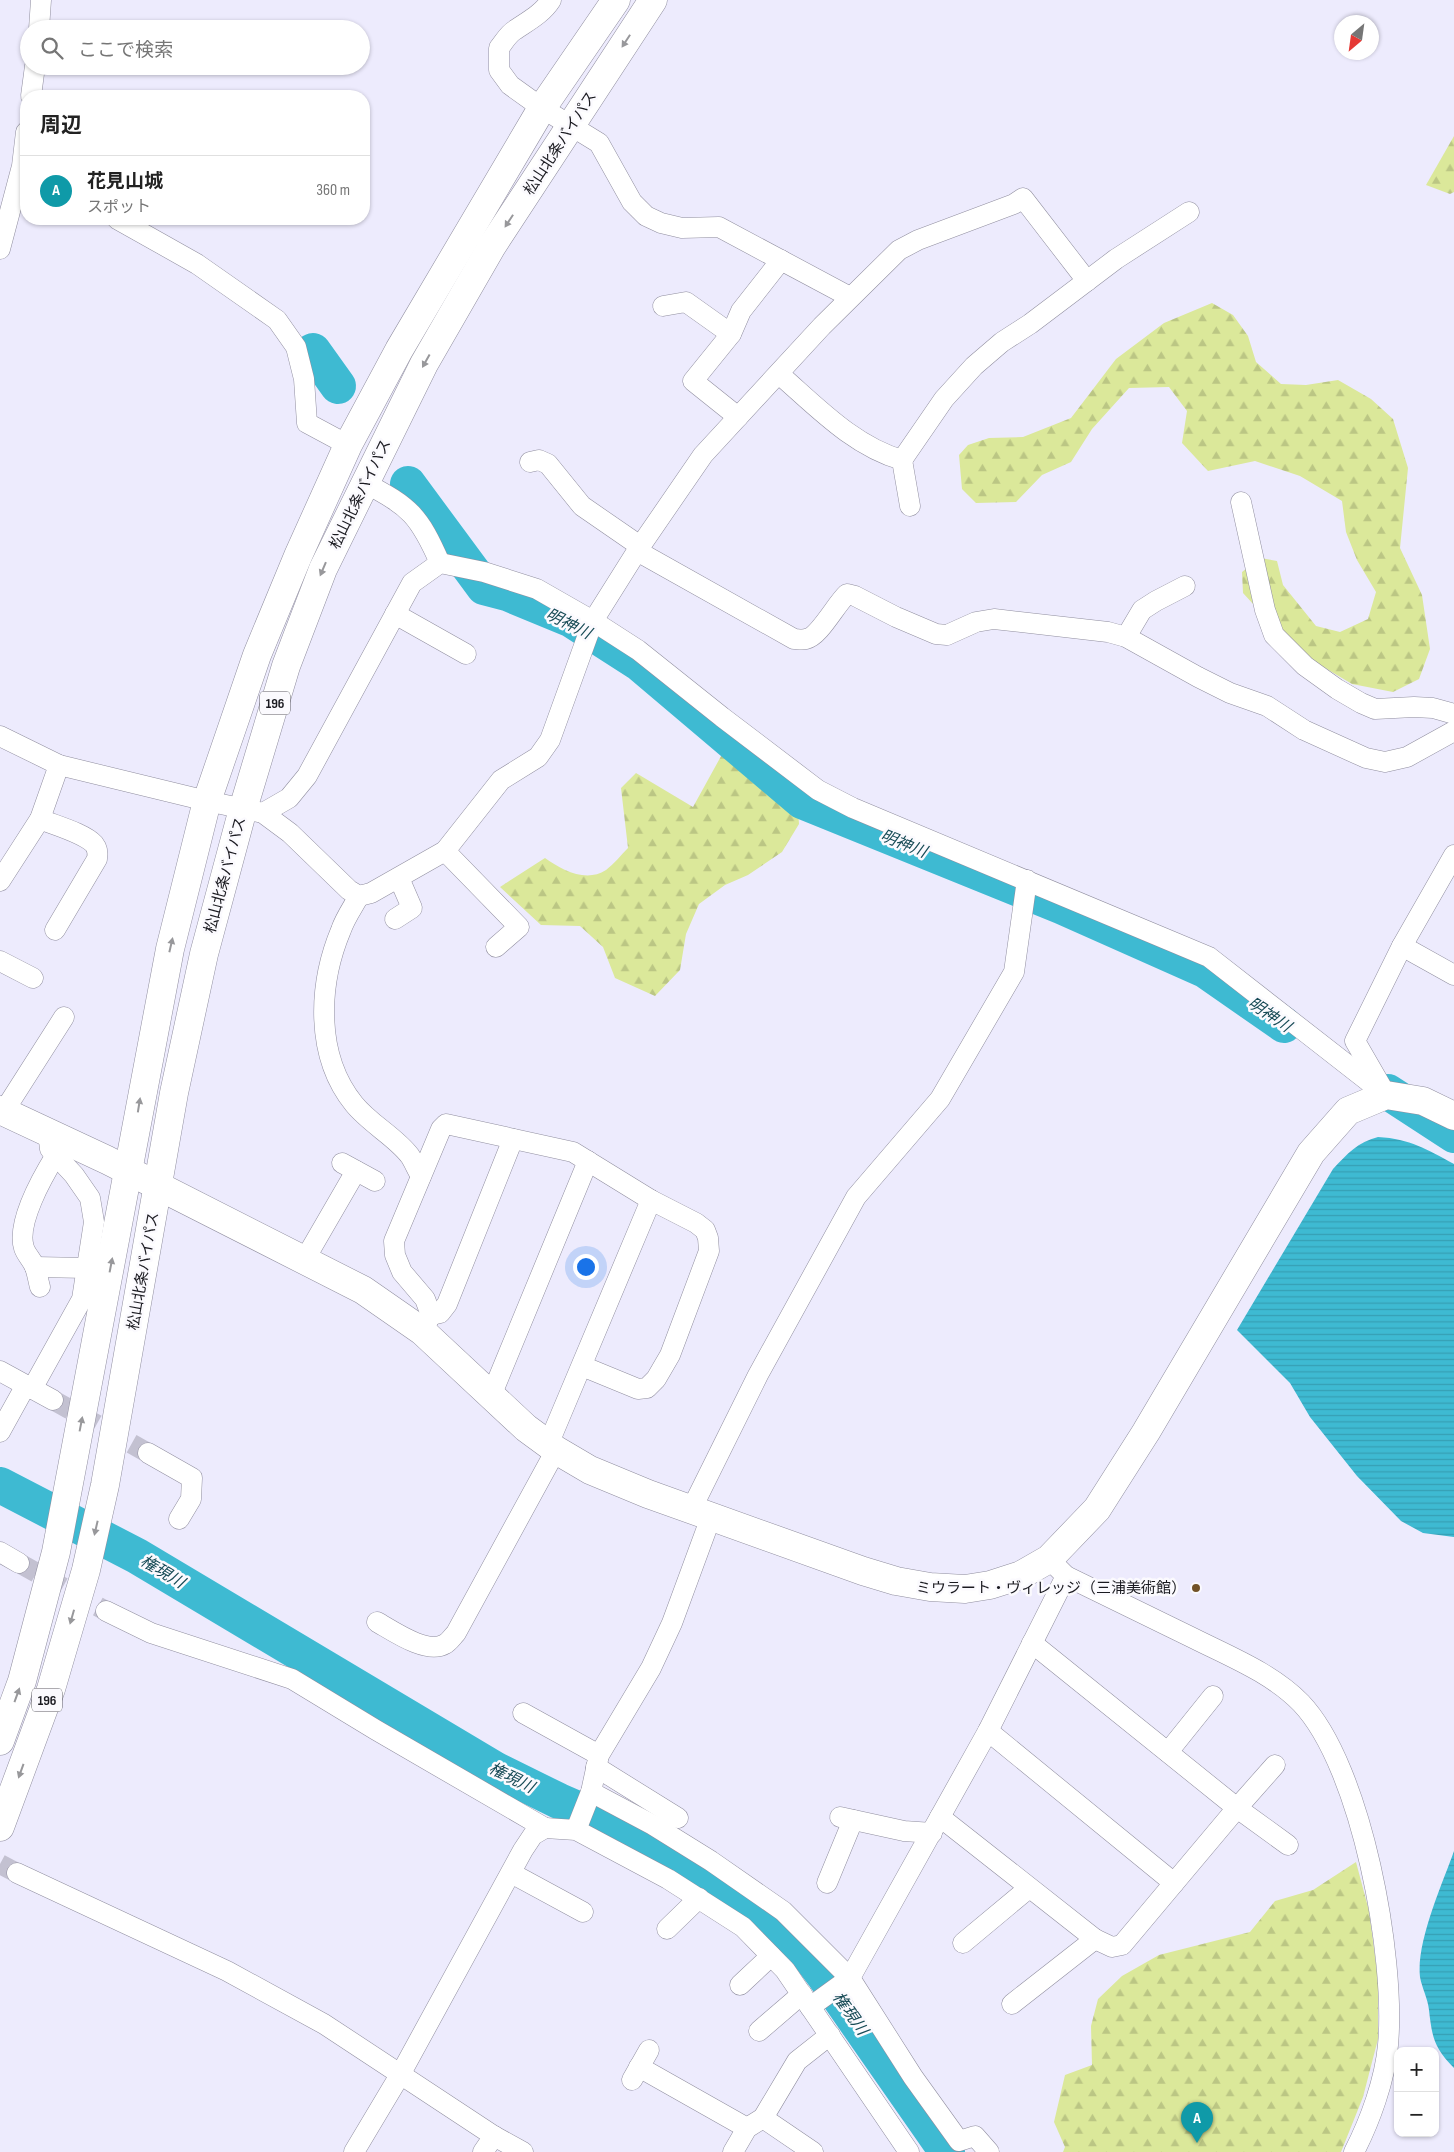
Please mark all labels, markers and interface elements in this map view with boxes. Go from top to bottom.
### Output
north arrow [1334,15,1379,60]
search box [20,20,370,75]
icon: search [38,34,66,62]
one-way arrow [622,34,631,48]
text: ここで検索 [78,39,173,62]
street label: 松山北条バイパス [520,88,601,199]
text: 周辺 [40,113,82,138]
text: 花見山城 [87,170,163,193]
text: A [52,181,60,200]
text: 360 m [316,181,350,200]
text: スポット [87,198,151,217]
one-way arrow [504,214,513,227]
one-way arrow [422,353,430,368]
street label: 松山北条バイパス [326,436,395,552]
one-way arrow [319,562,327,576]
water label: 明神川 [543,605,596,644]
road number: 196 [260,691,290,714]
street label: 松山北条バイパス [201,815,250,935]
water label: 明神川 [878,827,931,863]
one-way arrow [167,938,175,953]
water label: 明神川 [1244,994,1296,1038]
one-way arrow [136,1096,144,1112]
street label: 松山北条バイパス [124,1210,163,1332]
your location [573,1254,599,1280]
one-way arrow [107,1257,115,1272]
one-way arrow [77,1416,85,1432]
one-way arrow [92,1520,100,1535]
water label: 権現川 [137,1552,189,1594]
place label: ミウラート・ヴィレッジ（三浦美術館） [916,1579,1186,1598]
marker: ミウラート・ヴィレッジ（三浦美術館） [1190,1582,1202,1594]
one-way arrow [68,1609,76,1624]
one-way arrow [13,1687,21,1702]
road number: 196 [32,1688,62,1712]
water label: 権現川 [486,1759,539,1798]
one-way arrow [17,1764,25,1779]
water label: 権現川 [828,1989,872,2041]
map controls [1394,2047,1439,2137]
button: + [1394,2047,1439,2092]
button: − [1394,2092,1439,2137]
pin: A [1181,2102,1213,2143]

